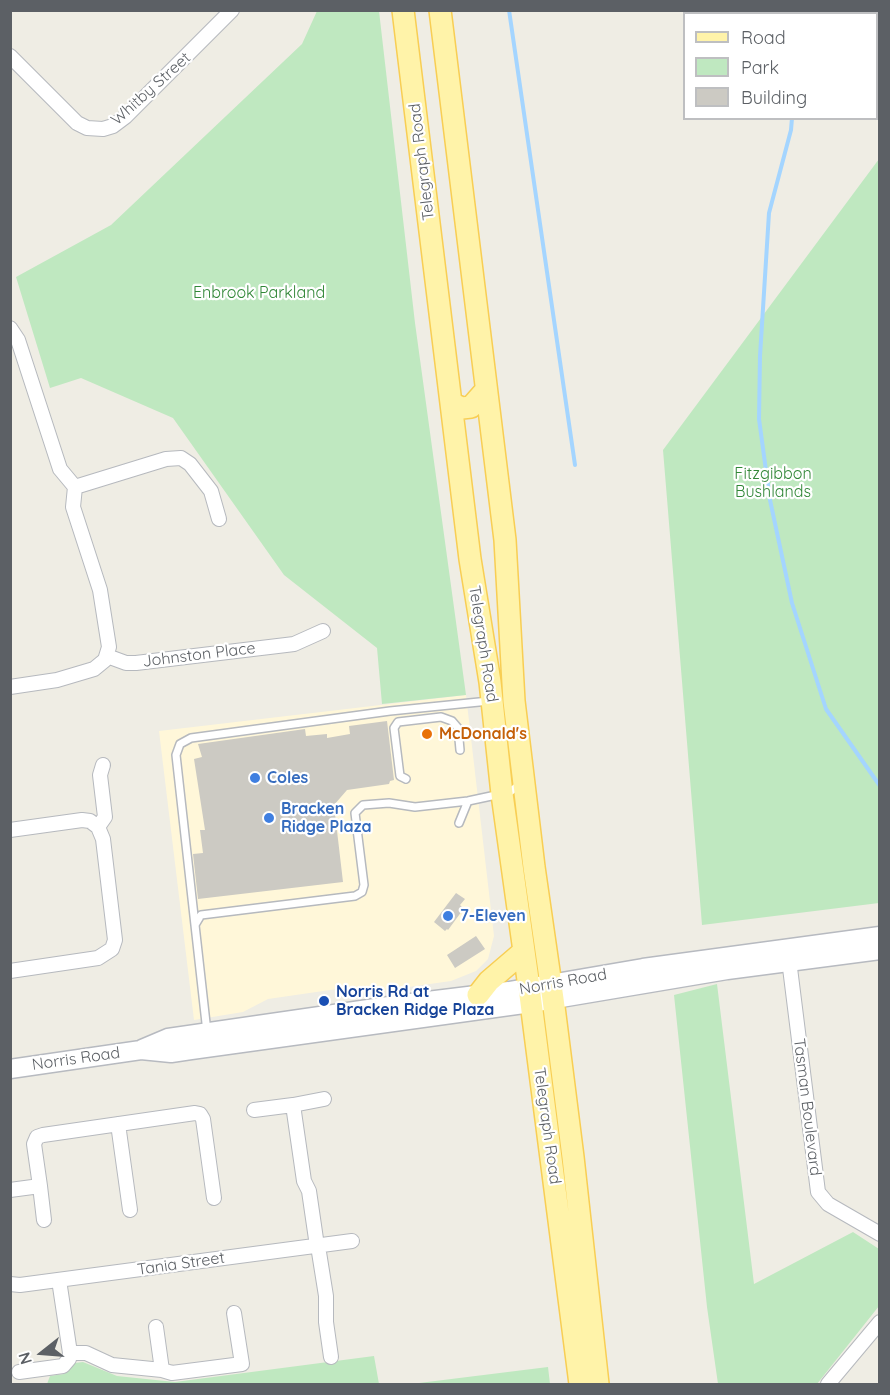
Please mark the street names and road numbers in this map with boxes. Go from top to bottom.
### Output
street label: Whitby Street [107,48,195,130]
street label: Telegraph Road [405,102,439,222]
street label: Telegraph Road [464,584,502,704]
street label: Johnston Place [141,639,257,671]
street label: Norris Road [518,965,608,999]
street label: Tasman Boulevard [789,1037,825,1177]
street label: Norris Road [31,1043,121,1075]
street label: Telegraph Road [529,1066,565,1186]
street label: Tania Street [136,1248,226,1280]

